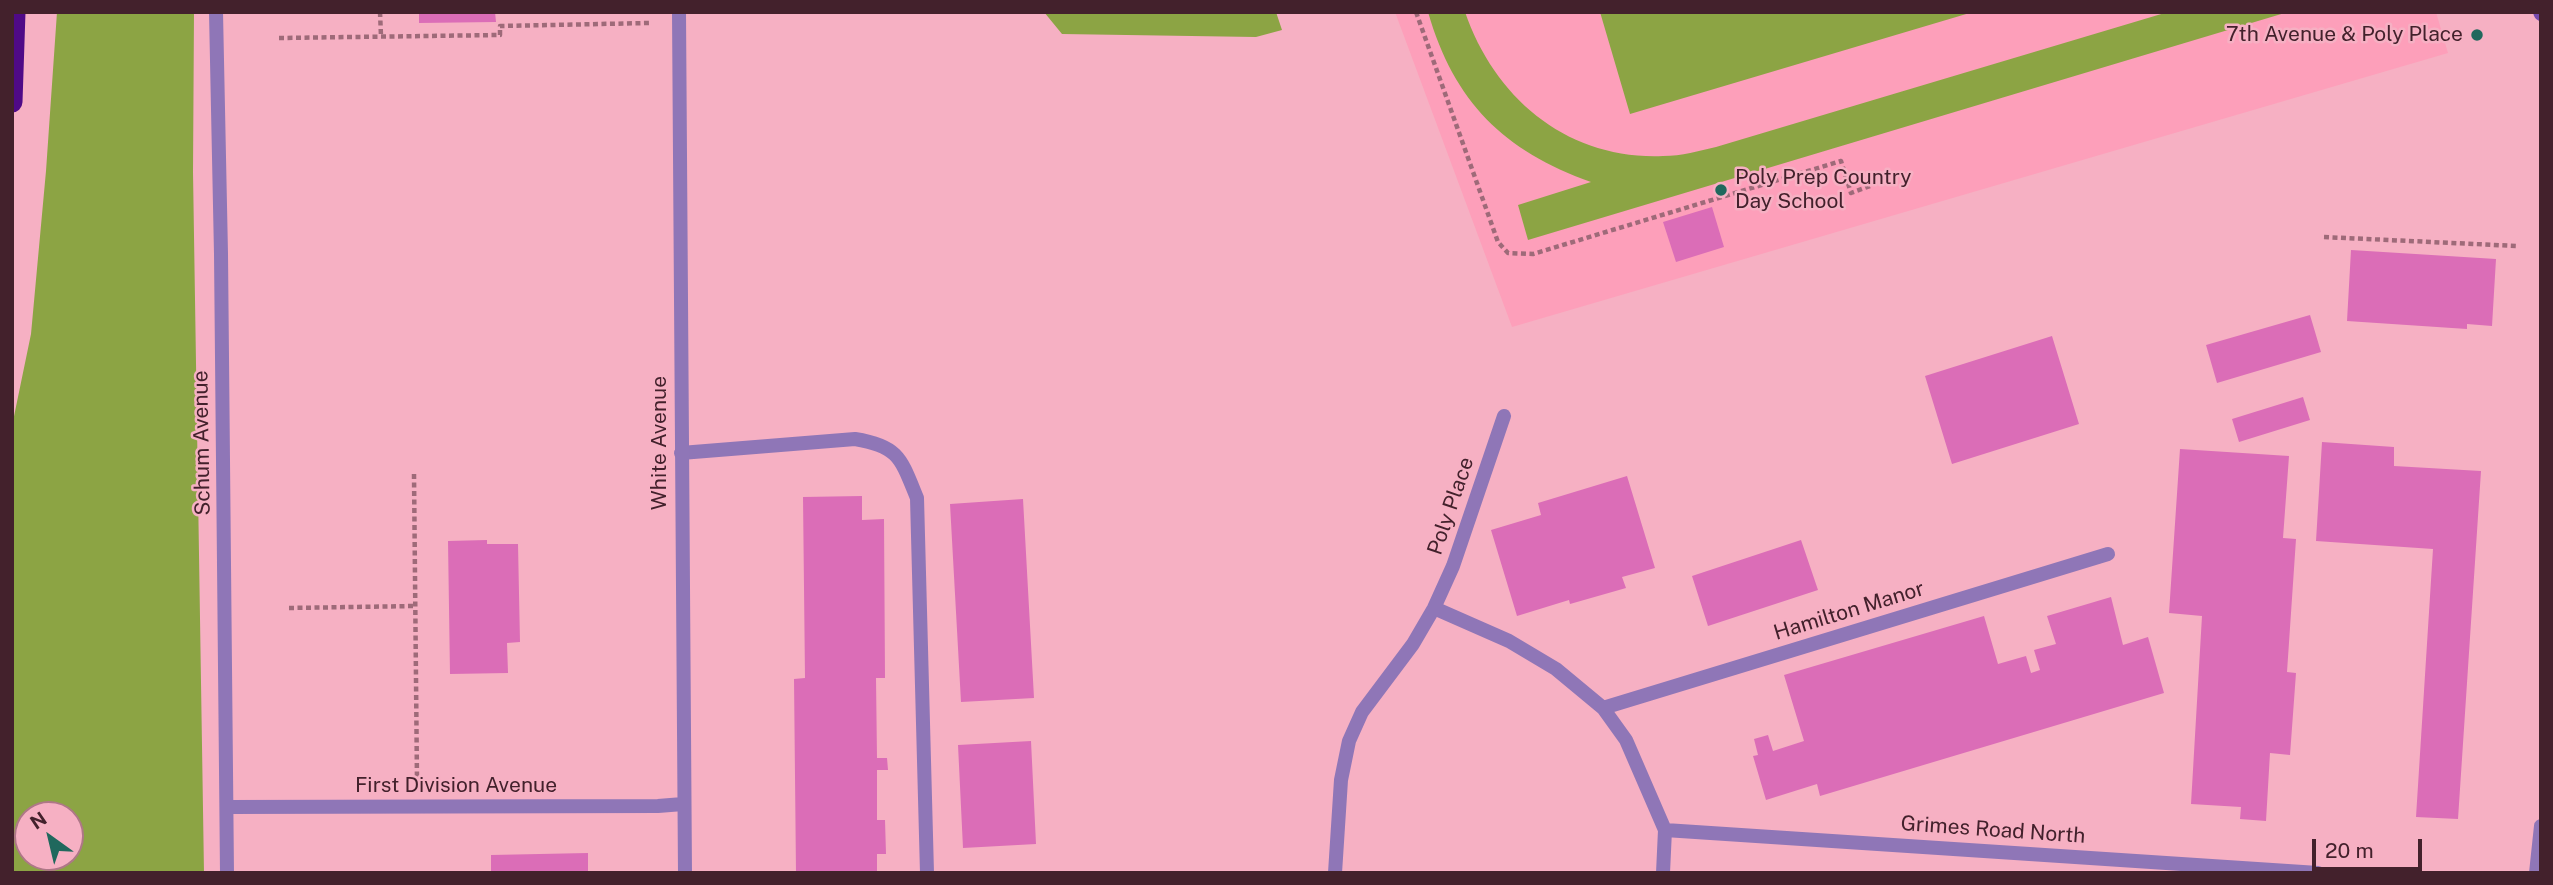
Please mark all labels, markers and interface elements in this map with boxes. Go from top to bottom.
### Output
place label: 7th Avenue & Poly Place [2226,22,2463,48]
marker: 7th Avenue & Poly Place [2469,27,2485,43]
place label: Poly Prep Country Day School [1735,165,1911,215]
marker: Poly Prep Country Day School [1713,182,1729,198]
street label: Schum Avenue [188,370,216,516]
street label: White Avenue [647,376,673,510]
street label: Poly Place [1423,454,1479,558]
street label: Hamilton Manor [1771,576,1927,646]
street label: First Division Avenue [355,773,557,799]
north arrow [14,801,84,871]
text: N [26,807,51,834]
street label: Grimes Road North [1900,811,2086,849]
scale bar [2315,826,2425,870]
text: 20 m [2325,838,2374,863]

